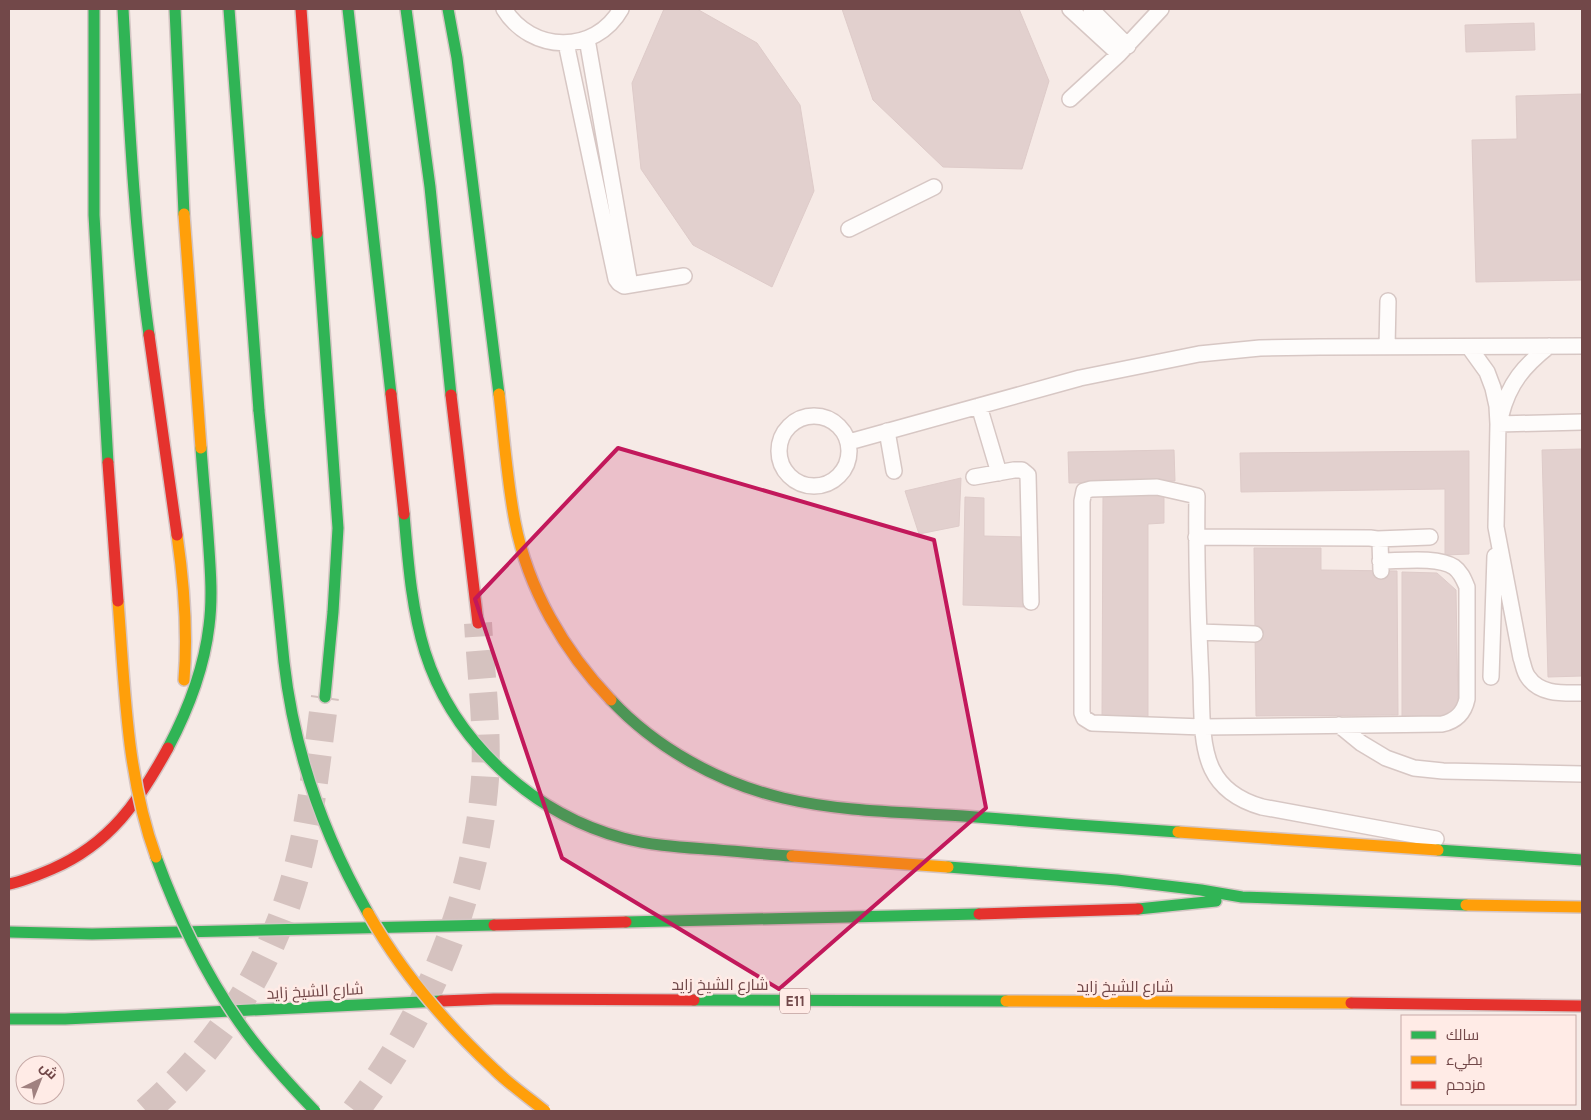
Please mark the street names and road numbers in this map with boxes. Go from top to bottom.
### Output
street label: شارع الشيخ زايد [671,975,769,996]
street label: شارع الشيخ زايد [1076,977,1174,998]
street label: شارع الشيخ زايد [266,979,364,1005]
road number: E11 [780,988,810,1014]

